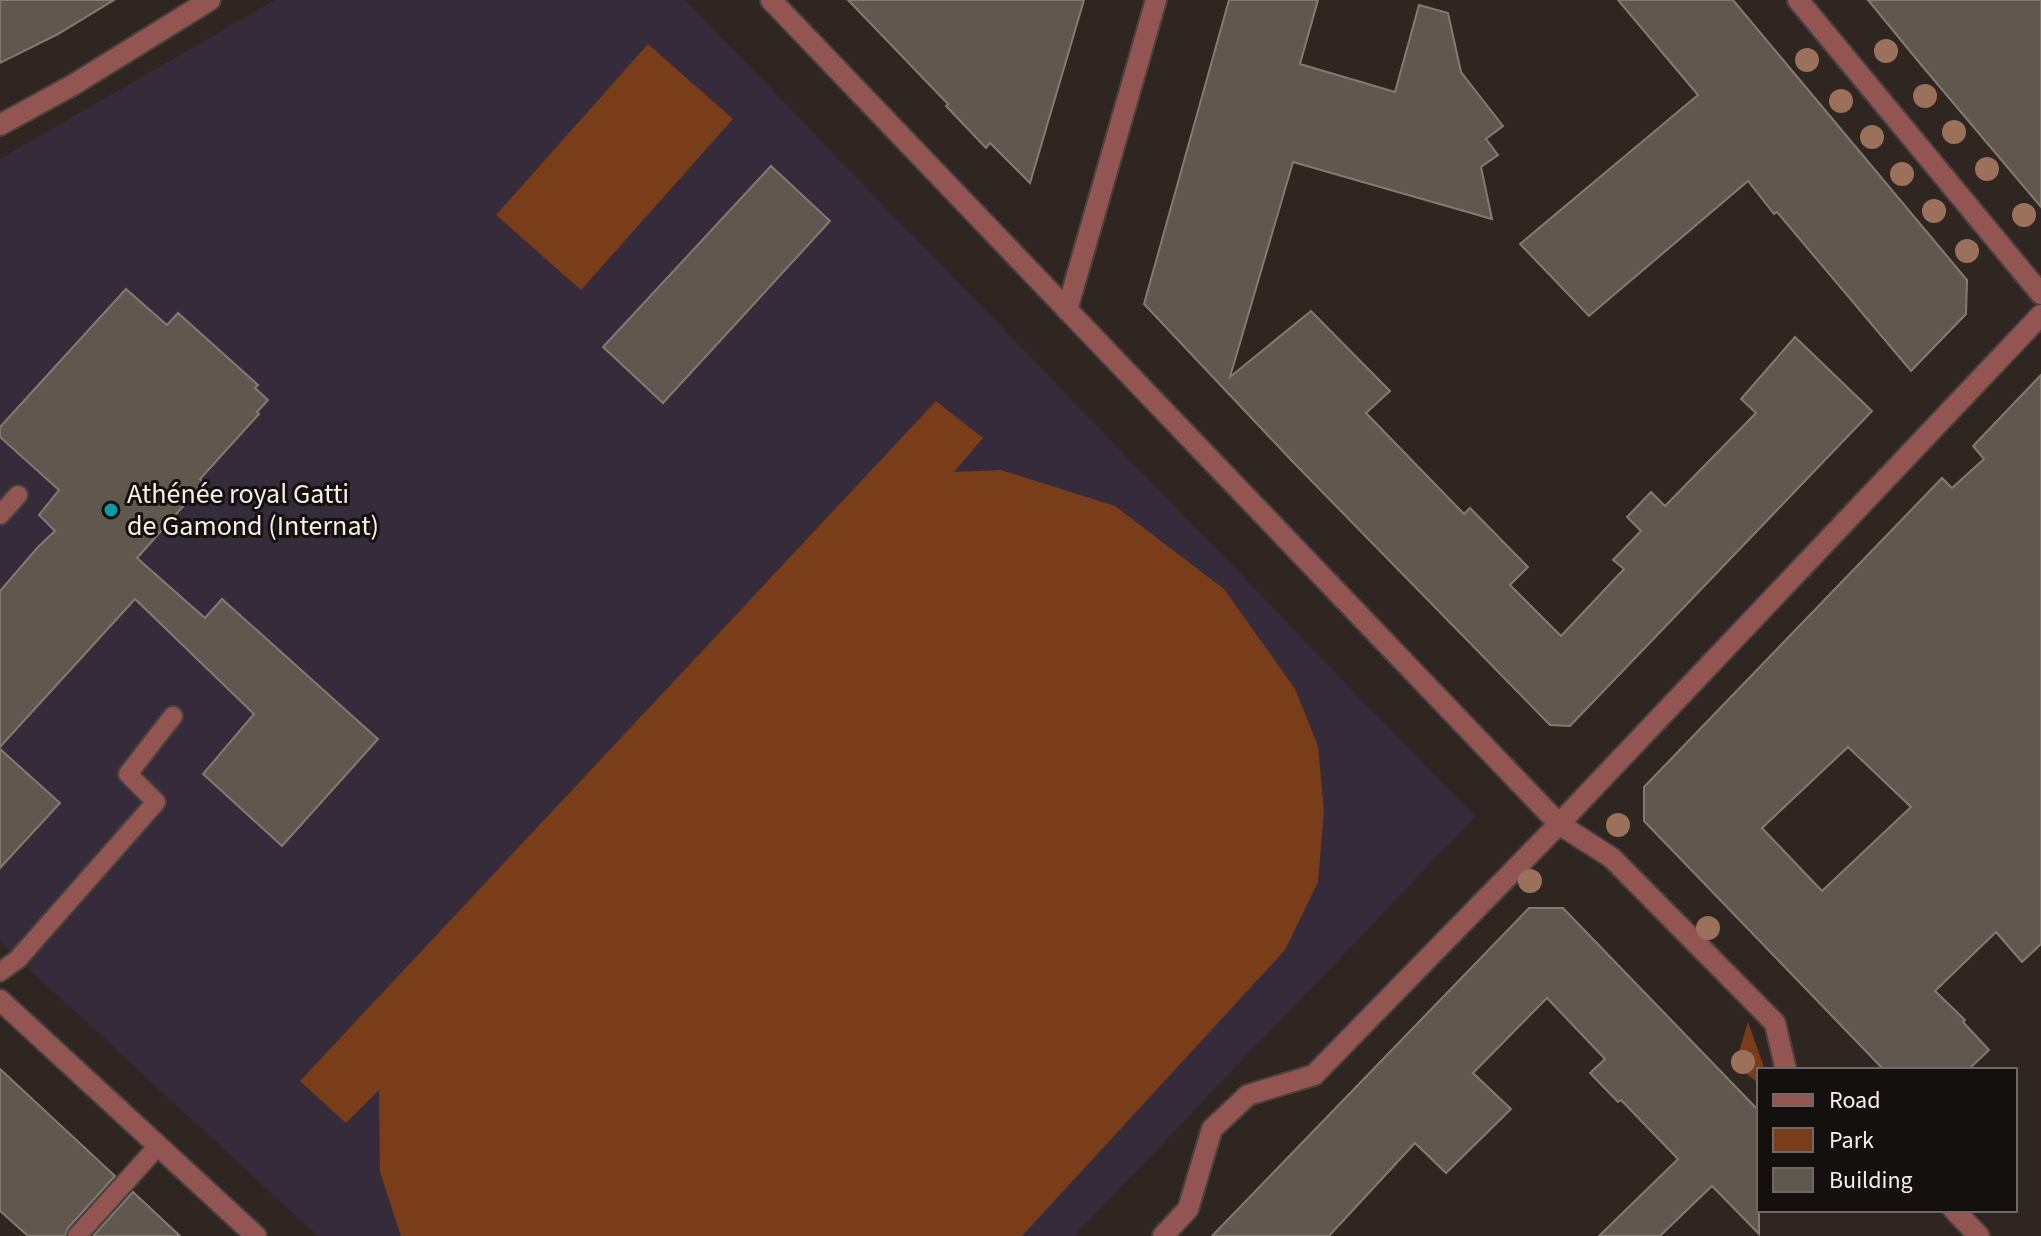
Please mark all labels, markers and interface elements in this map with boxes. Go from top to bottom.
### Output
place label: Athénée royal Gatti de Gamond (Internat) [127,474,379,546]
marker: Athénée royal Gatti de Gamond (Internat) [102,501,120,519]
legend [1757,1068,2017,1212]
text: Road [1829,1083,1881,1118]
text: Park [1829,1123,1874,1158]
text: Building [1829,1163,1913,1198]

